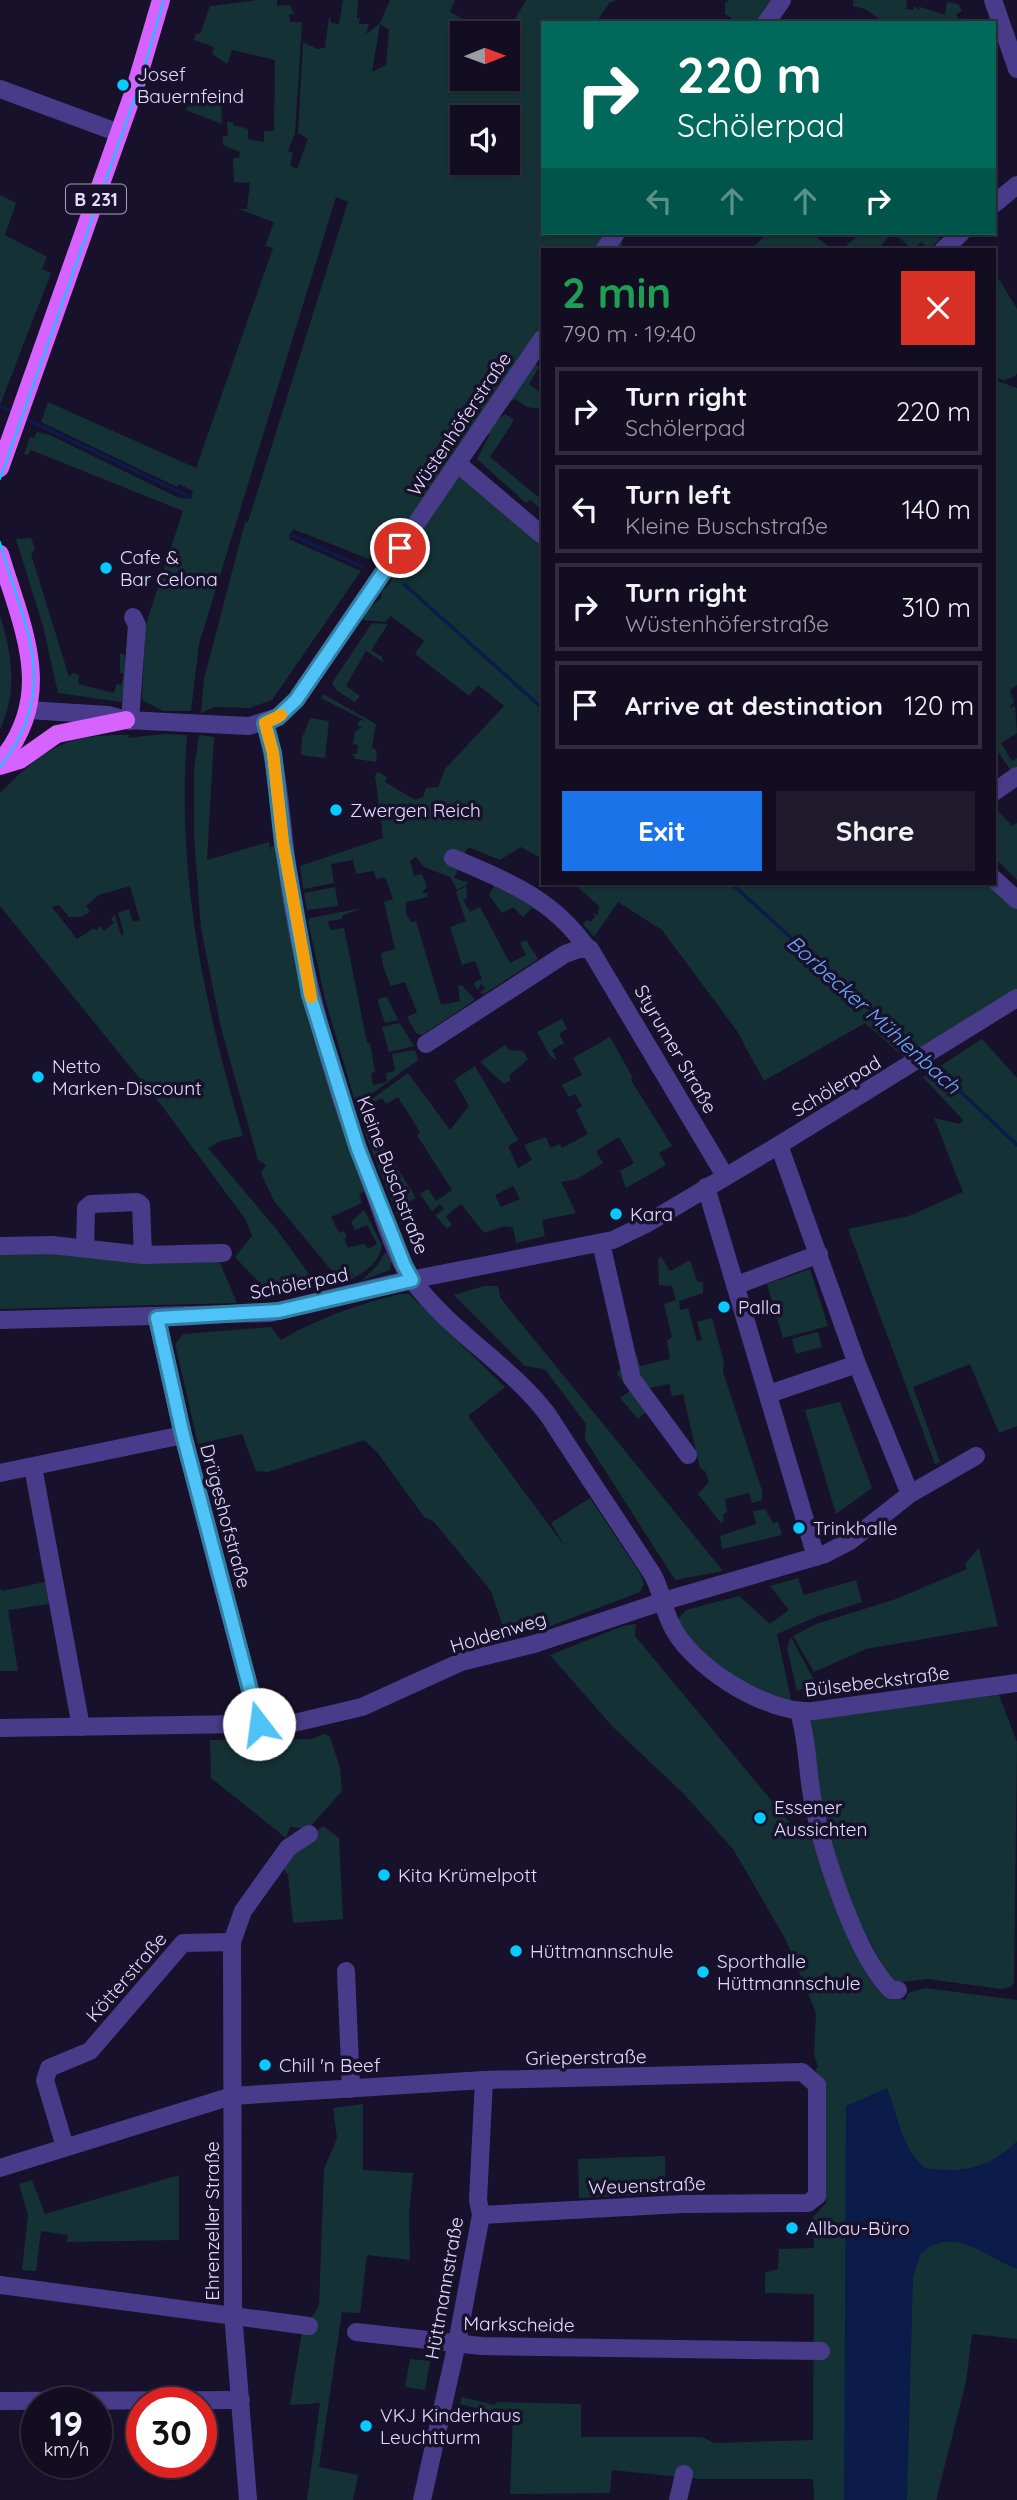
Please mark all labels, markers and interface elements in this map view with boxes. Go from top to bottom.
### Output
north arrow [450,21,520,91]
map controls [450,21,520,175]
text: 220 m [677,44,822,105]
icon: right [562,49,653,140]
place label: Josef Bauernfeind [137,62,244,108]
marker: Josef Bauernfeind [115,77,131,93]
button: sound [450,105,520,175]
text: Schölerpad [677,105,845,145]
icon: left [640,182,678,220]
icon: ahead [713,182,751,220]
icon: ahead [786,182,824,220]
icon: right [859,182,897,220]
road number: B 231 [66,184,126,214]
text: 2 min [562,266,671,319]
button: close [901,271,975,345]
text: 790 m · 19:40 [562,319,696,348]
street label: Wüstenhöferstraße [402,347,516,501]
text: Turn right [625,380,747,413]
icon: right [566,392,604,430]
text: 220 m [896,395,971,428]
text: Schölerpad [625,413,746,442]
text: Turn left [625,478,732,511]
icon: left [566,490,604,528]
text: 140 m [902,493,971,526]
text: Kleine Buschstraße [625,511,828,540]
pin [370,518,430,578]
icon: arrive [381,529,419,567]
place label: Cafe & Bar Celona [120,545,218,591]
marker: Cafe & Bar Celona [98,560,114,576]
text: Turn right [625,576,747,609]
icon: right [566,588,604,626]
text: 310 m [901,591,971,624]
text: Wüstenhöferstraße [625,609,829,638]
icon: arrive [566,686,604,724]
text: Arrive at destination [625,689,883,722]
text: 120 m [904,689,974,722]
button: Exit [562,791,762,871]
button: Share [776,791,975,871]
place label: Zwergen Reich [350,798,481,822]
marker: Zwergen Reich [328,802,344,818]
water label: Borbecker Mühlenbach [782,929,967,1099]
street label: Styrumer Straße [629,980,723,1118]
street label: Schölerpad [787,1050,885,1122]
place label: Netto Marken-Discount [52,1054,202,1100]
marker: Netto Marken-Discount [30,1069,46,1085]
street label: Kleine Buschstraße [352,1092,434,1258]
place label: Kara [630,1202,673,1226]
marker: Kara [608,1206,624,1222]
street label: Schölerpad [248,1262,350,1304]
place label: Palla [738,1295,781,1319]
marker: Palla [716,1299,732,1315]
street label: Drügeshofstraße [195,1441,257,1591]
place label: Trinkhalle [813,1516,897,1540]
marker: Trinkhalle [791,1520,807,1536]
street label: Holdenweg [447,1606,549,1658]
street label: Bülsebeckstraße [803,1660,951,1702]
position arrow [222,1687,296,1761]
place label: Essener Aussichten [774,1795,868,1841]
marker: Essener Aussichten [752,1810,768,1826]
place label: Kita Krümelpott [398,1863,537,1887]
marker: Kita Krümelpott [376,1867,392,1883]
street label: Kötterstraße [80,1927,172,2027]
place label: Hüttmannschule [530,1939,673,1963]
marker: Hüttmannschule [508,1943,524,1959]
place label: Sporthalle Hüttmannschule [717,1949,860,1995]
marker: Sporthalle Hüttmannschule [695,1964,711,1980]
street label: Grieperstraße [525,2044,647,2070]
place label: Chill 'n Beef [279,2053,381,2077]
marker: Chill 'n Beef [257,2057,273,2073]
street label: Ehrenzeller Straße [200,2141,224,2301]
street label: Weuenstraße [588,2171,706,2199]
street label: Hüttmannstraße [420,2215,468,2361]
place label: Allbau-Büro [806,2216,910,2240]
marker: Allbau-Büro [784,2220,800,2236]
street label: Markscheide [463,2311,575,2337]
speed limit sign: 30 [126,2387,217,2478]
text: 19 [50,2401,83,2445]
place label: VKJ Kinderhaus Leuchtturm [380,2403,521,2449]
marker: VKJ Kinderhaus Leuchtturm [358,2418,374,2434]
text: km/h [44,2438,89,2461]

